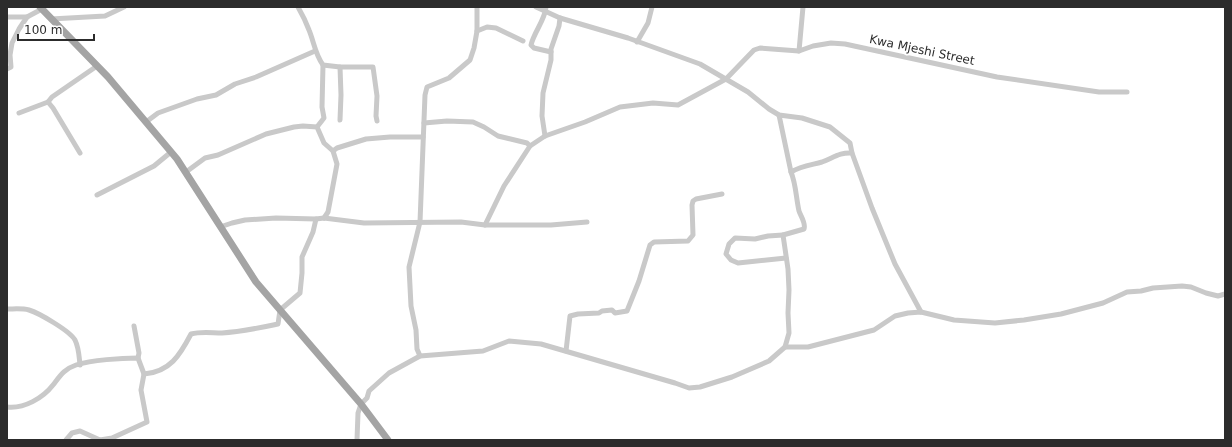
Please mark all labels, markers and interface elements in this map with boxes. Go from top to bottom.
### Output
scale bar [18,16,94,42]
text: 100 m [24,23,62,37]
street label: Kwa Mjeshi Street [868,32,976,68]

